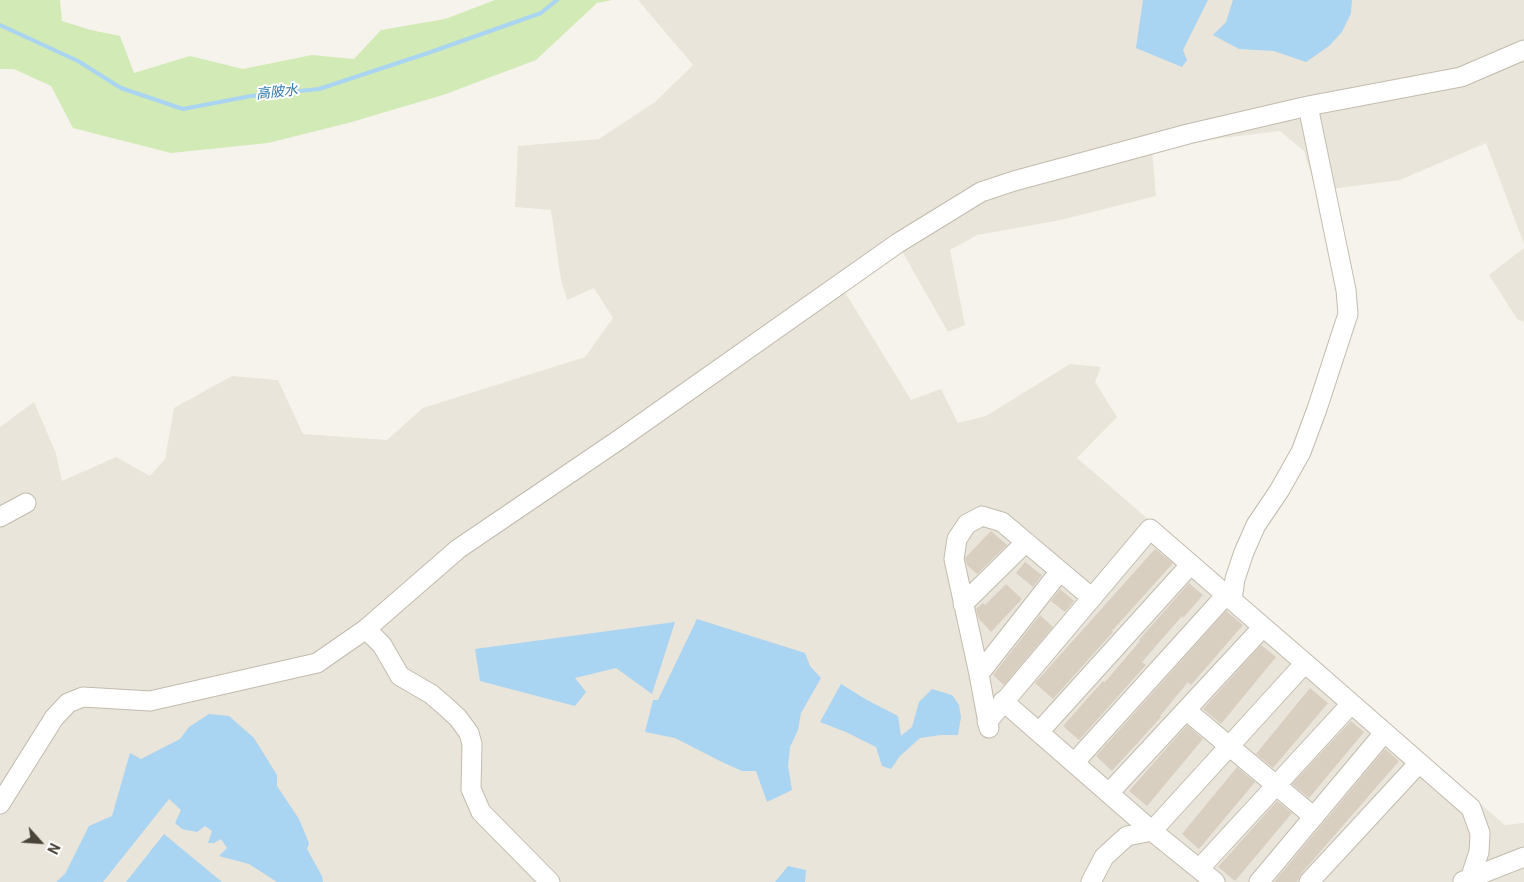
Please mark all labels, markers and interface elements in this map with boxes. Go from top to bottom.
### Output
water label: 高陂水 [255,82,299,104]
north arrow [15,817,65,867]
text: N [44,841,63,857]

